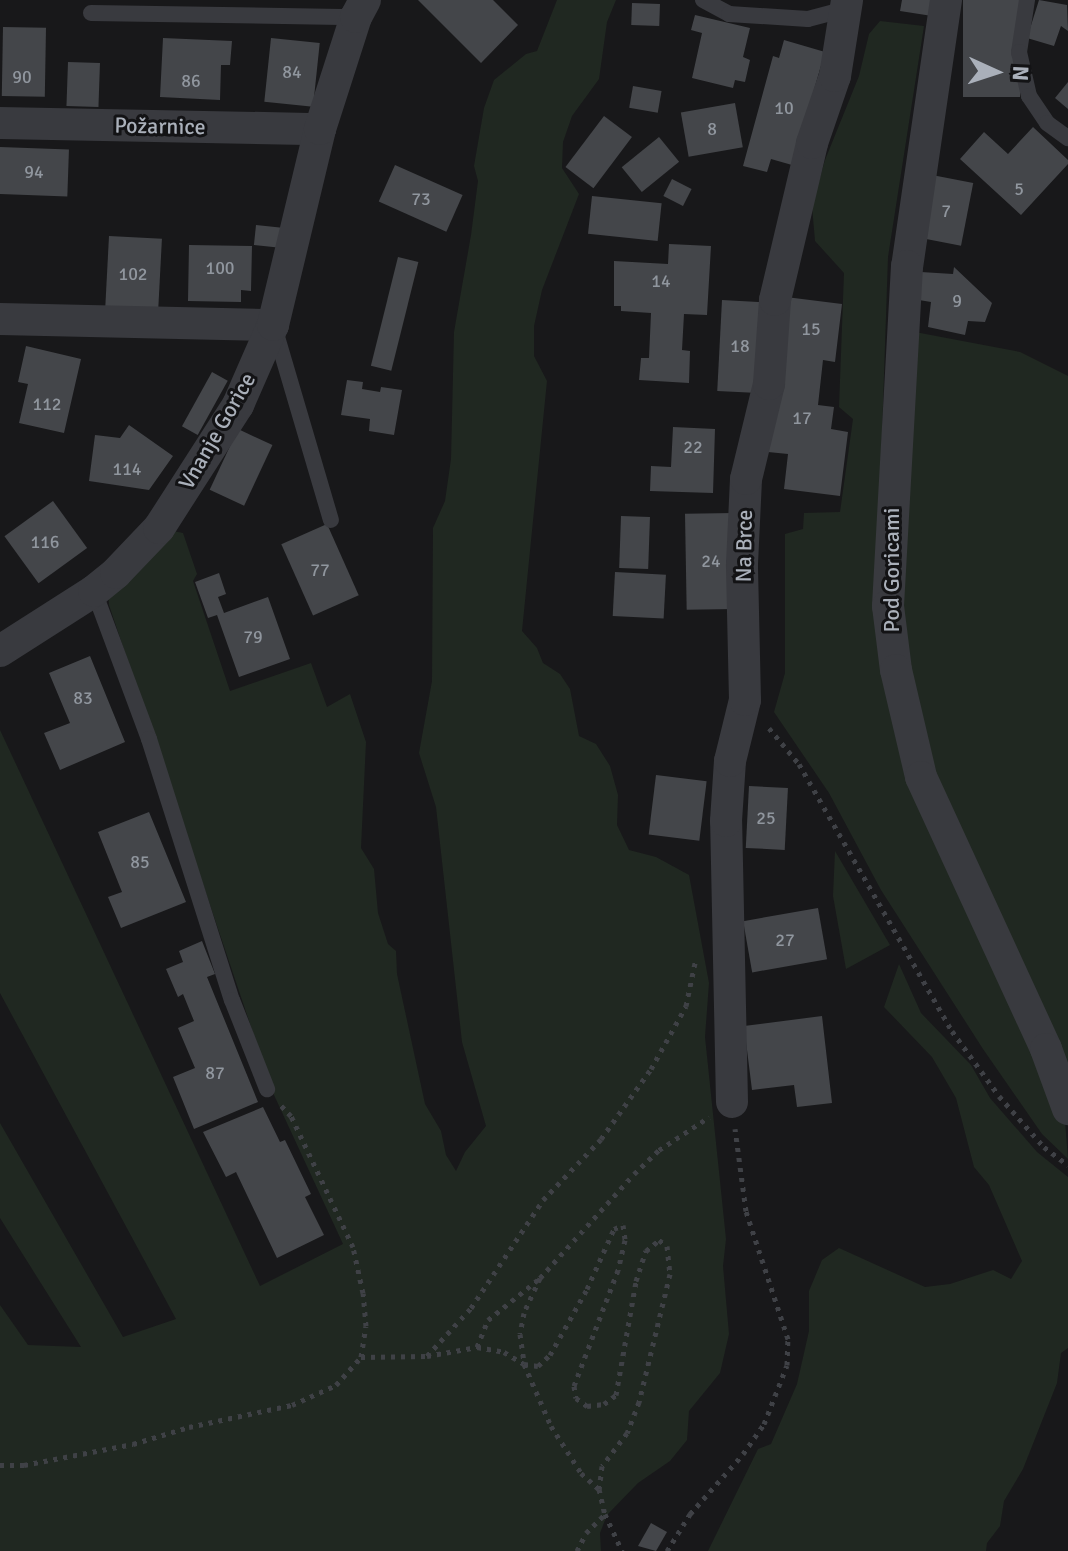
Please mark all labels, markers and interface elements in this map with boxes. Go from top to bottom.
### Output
north arrow [956,32,1036,112]
house number: 84 [282,61,302,83]
text: N [1007,65,1034,82]
house number: 90 [12,66,32,88]
house number: 86 [181,70,201,92]
house number: 10 [774,97,794,119]
street label: Požarnice [114,112,206,140]
house number: 8 [707,118,717,140]
house number: 94 [24,161,44,183]
house number: 5 [1014,178,1024,200]
house number: 73 [411,188,431,210]
house number: 7 [941,200,951,222]
house number: 100 [205,257,235,279]
house number: 102 [118,263,148,285]
house number: 14 [651,270,671,292]
house number: 9 [952,290,962,312]
house number: 15 [801,318,821,340]
house number: 18 [730,335,750,357]
street label: Vnanje Gorice [173,368,261,494]
house number: 112 [32,393,62,415]
house number: 17 [792,407,812,429]
house number: 22 [683,436,703,458]
house number: 114 [112,458,142,480]
street label: Pod Goricami [879,508,905,632]
street label: Na Brce [730,509,758,583]
house number: 116 [30,531,60,553]
house number: 24 [701,550,721,572]
house number: 77 [310,559,330,581]
house number: 79 [243,626,263,648]
house number: 83 [73,687,93,709]
house number: 25 [756,807,776,829]
house number: 85 [130,851,150,873]
house number: 27 [775,929,795,951]
house number: 87 [205,1062,225,1084]

